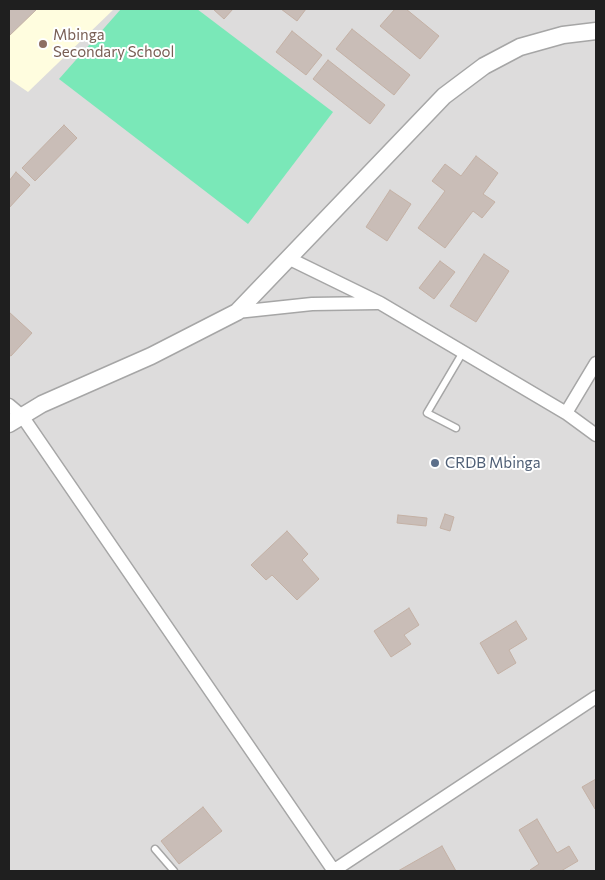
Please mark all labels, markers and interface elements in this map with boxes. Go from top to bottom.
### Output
place label: Mbinga Secondary School [53,26,174,61]
marker: Mbinga Secondary School [37,38,49,50]
place label: CRDB Mbinga [445,454,540,472]
marker: CRDB Mbinga [429,457,441,469]

